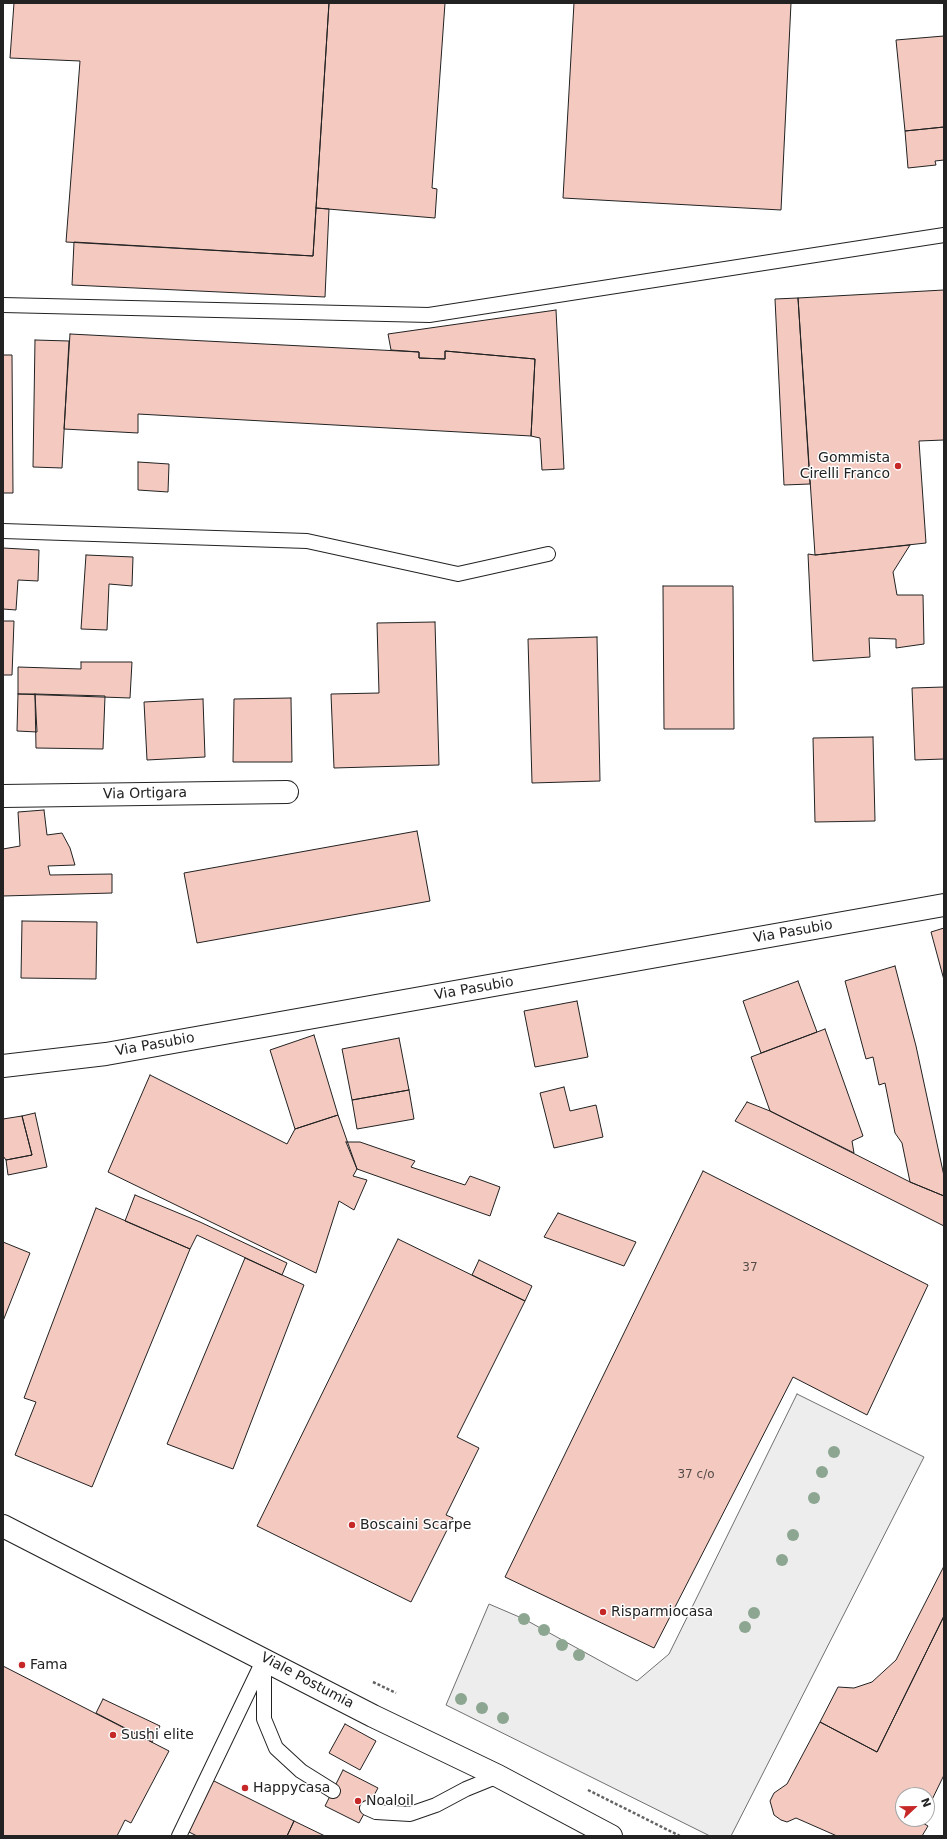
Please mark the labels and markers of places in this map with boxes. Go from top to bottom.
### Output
place label: Gommista Cirelli Franco [800,450,890,482]
marker: Gommista Cirelli Franco [893,461,903,471]
place label: Boscaini Scarpe [360,1517,471,1533]
marker: Boscaini Scarpe [347,1520,357,1530]
place label: Risparmiocasa [611,1604,713,1620]
marker: Risparmiocasa [598,1607,608,1617]
place label: Fama [30,1657,68,1673]
marker: Fama [17,1660,27,1670]
place label: Sushi elite [121,1727,194,1743]
marker: Sushi elite [108,1730,118,1740]
place label: Happycasa [253,1780,330,1796]
marker: Happycasa [240,1783,250,1793]
place label: Noaloil [366,1793,414,1809]
marker: Noaloil [353,1796,363,1806]

